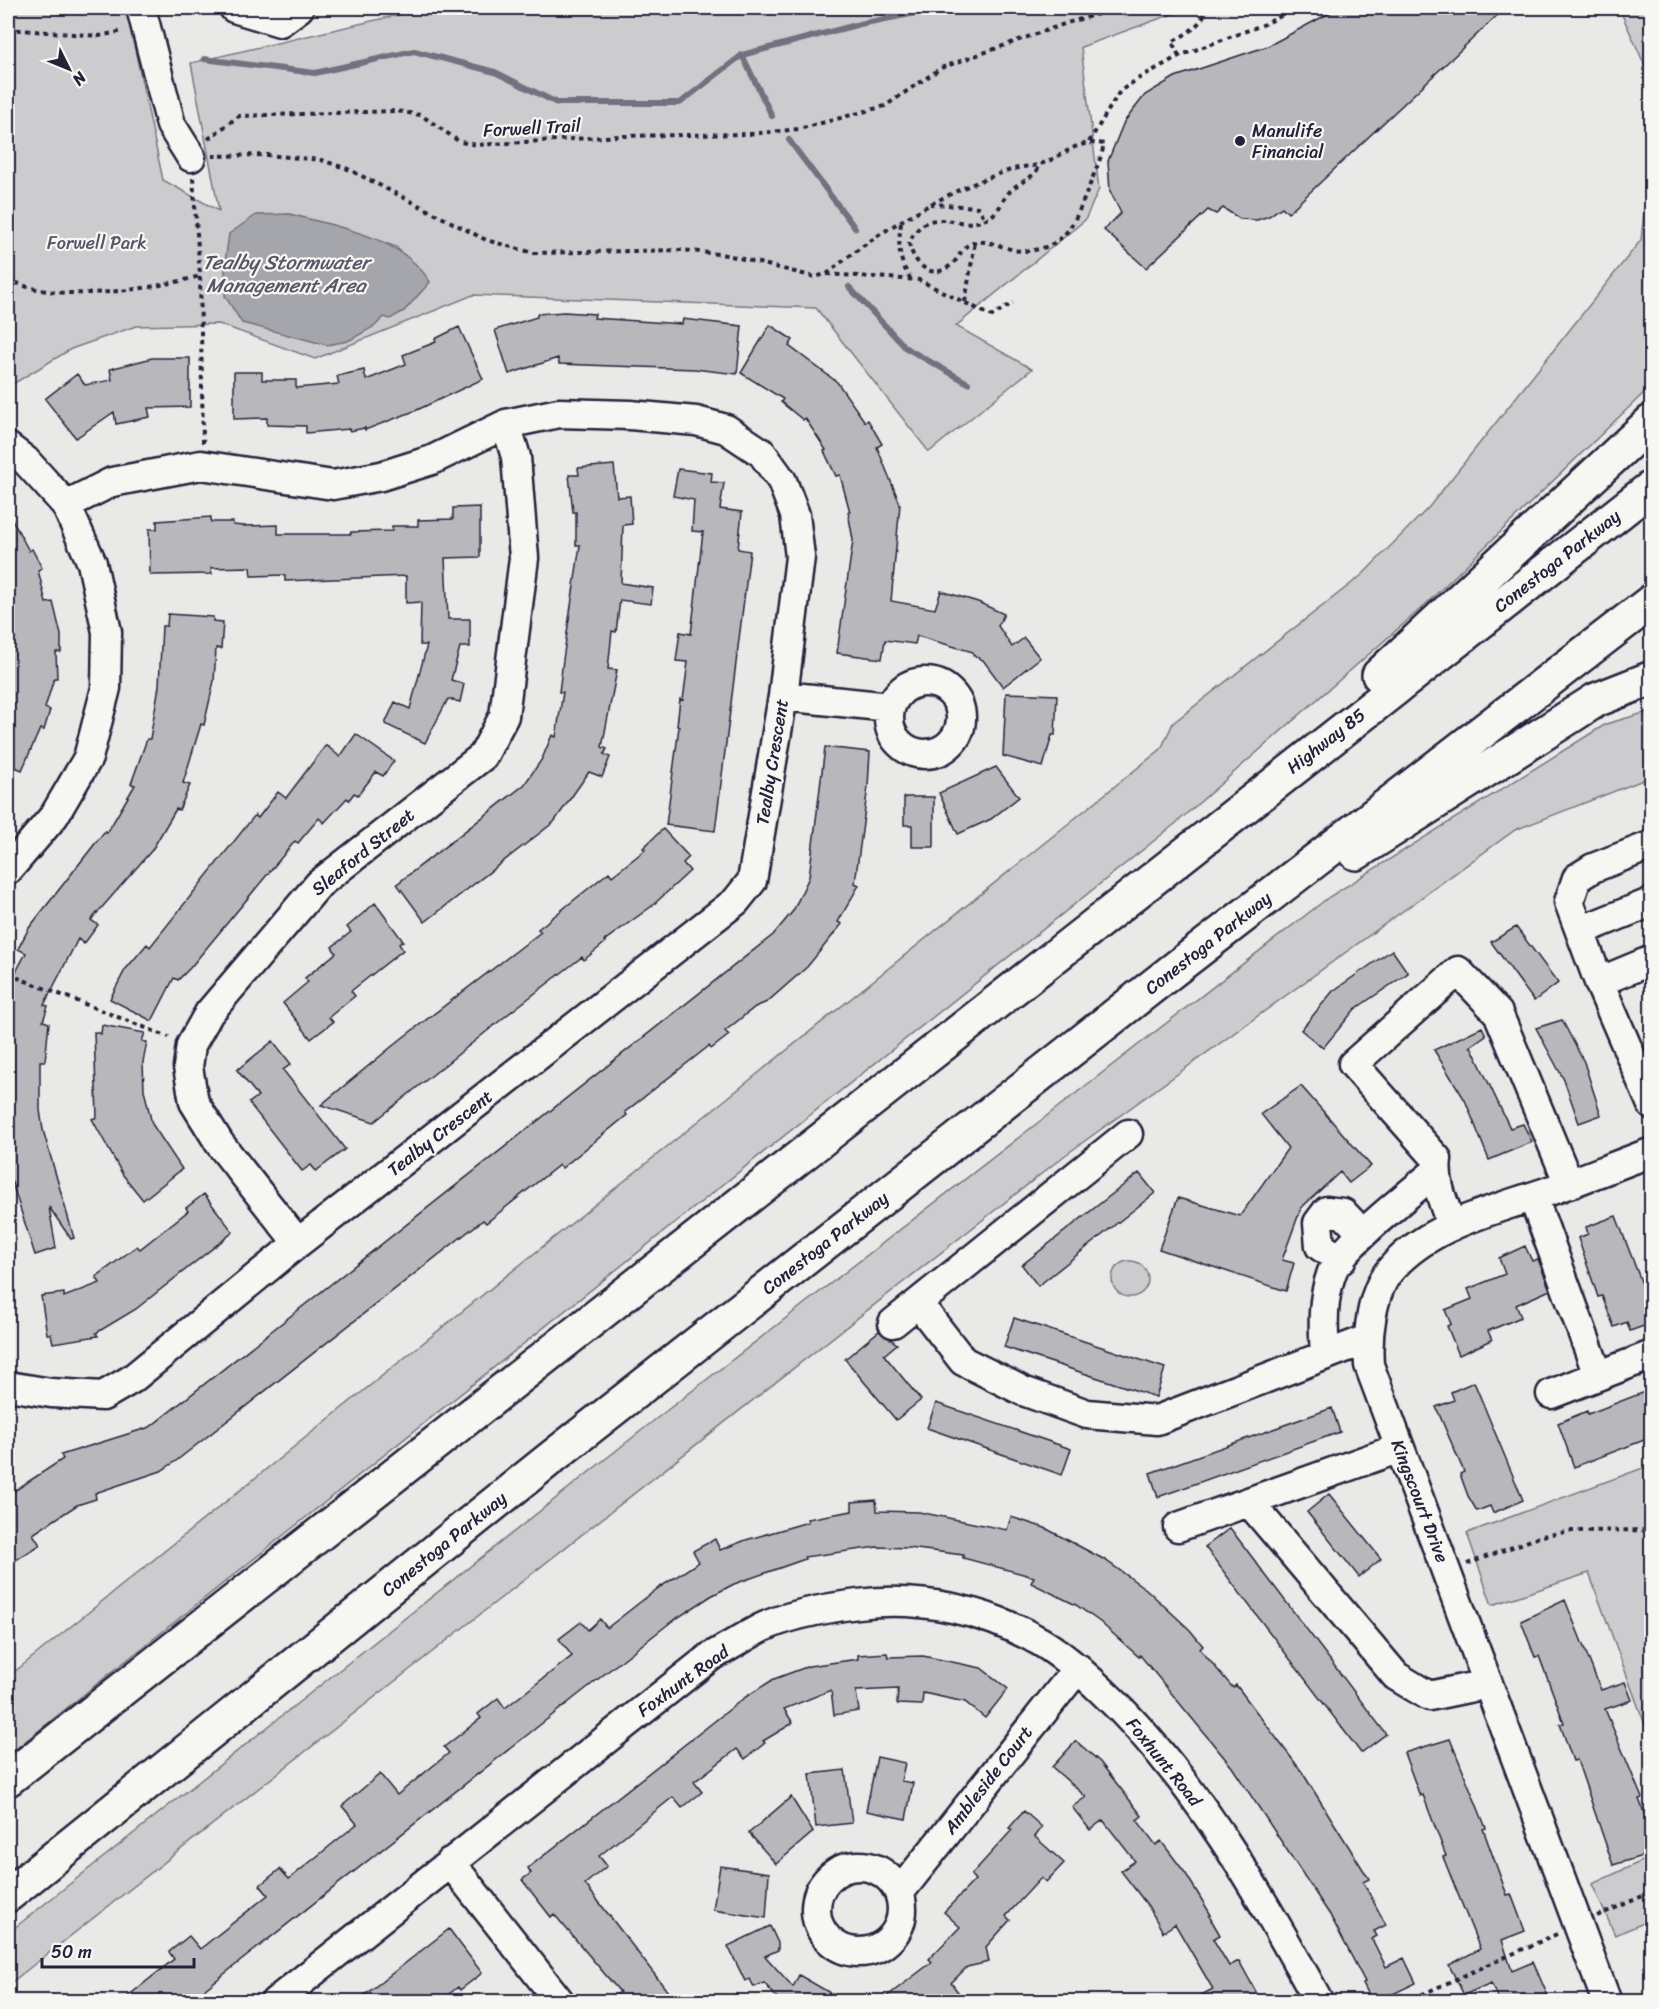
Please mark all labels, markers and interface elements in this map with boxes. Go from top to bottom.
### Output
north arrow [39,39,99,99]
text: N [65,64,95,93]
street label: Forwell Trail [482,109,583,147]
place label: Manulife Financial [1252,115,1324,168]
marker: Manulife Financial [1233,134,1247,148]
park label: Forwell Park [47,227,147,259]
water label: Tealby Stormwater Management Area [203,245,373,303]
street label: Conestoga Parkway [1486,500,1628,621]
street label: Tealby Crescent [746,697,798,827]
street label: Highway 85 [1279,700,1373,782]
street label: Sleaford Street [304,800,422,904]
street label: Conestoga Parkway [1137,882,1279,1003]
street label: Tealby Crescent [380,1081,500,1185]
street label: Conestoga Parkway [754,1182,896,1303]
street label: Kingscourt Drive [1382,1435,1458,1567]
street label: Conestoga Parkway [374,1483,515,1605]
street label: Foxhunt Road [630,1635,737,1726]
street label: Foxhunt Road [1118,1710,1211,1815]
street label: Ambleside Court [934,1718,1041,1842]
scale bar [42,1931,194,1969]
text: 50 m [51,1936,92,1968]

